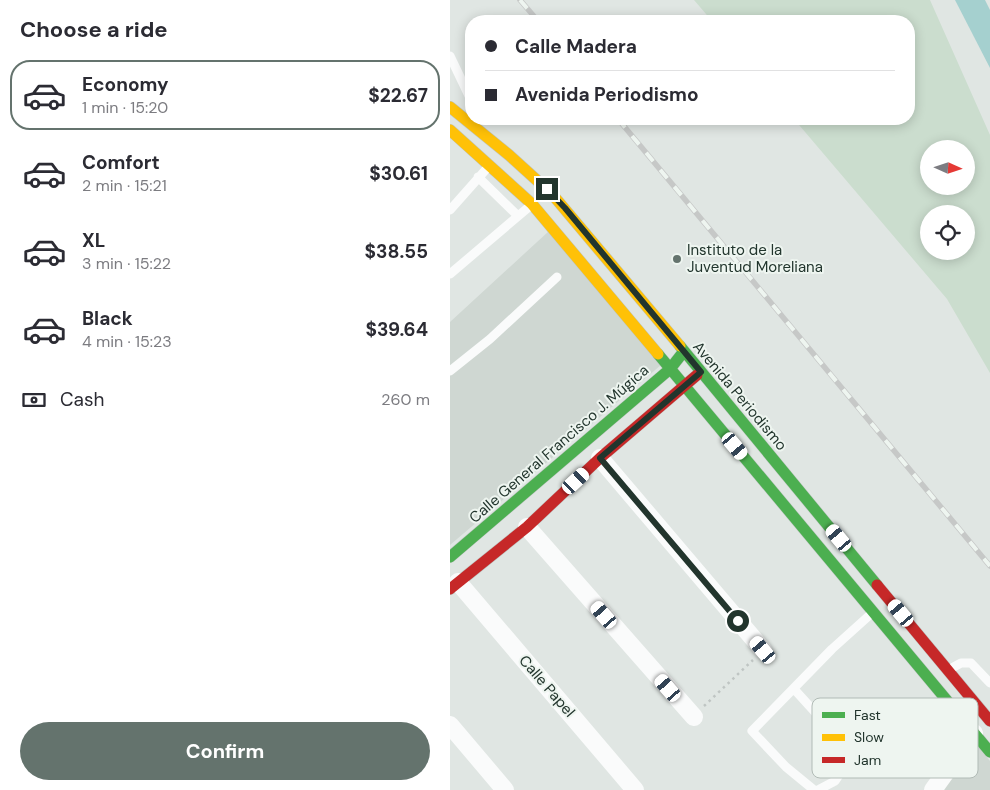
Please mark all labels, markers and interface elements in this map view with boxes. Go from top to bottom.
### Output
text: Choose a ride [20,15,168,44]
text: Calle Madera [515,34,637,59]
text: Economy [82,72,169,97]
icon: car [22,73,67,118]
text: Avenida Periodismo [515,82,699,107]
text: $22.67 [368,83,428,108]
text: 1 min · 15:20 [82,97,168,118]
north arrow [920,140,975,195]
map controls [920,140,975,260]
text: Comfort [82,150,160,175]
icon: car [22,151,67,196]
text: $30.61 [369,161,428,186]
text: 2 min · 15:21 [82,175,167,196]
route end [536,178,558,200]
button: locate [920,205,975,260]
text: XL [82,228,105,253]
icon: car [22,229,67,274]
text: $38.55 [365,239,428,264]
place label: Instituto de la Juventud Moreliana [687,240,823,277]
text: 3 min · 15:22 [82,253,171,274]
marker: Instituto de la Juventud Moreliana [671,253,683,265]
text: Black [82,306,133,331]
icon: car [22,307,67,352]
text: $39.64 [365,317,428,342]
text: 4 min · 15:23 [82,331,172,352]
street label: Avenida Periodismo [688,337,792,455]
street label: Calle General Francisco J. Múgica [465,360,653,528]
icon: cash [20,386,48,414]
text: Cash [60,387,104,412]
text: 260 m [381,389,430,410]
car [719,430,750,462]
car [559,465,592,497]
car [823,522,854,554]
car [885,597,916,629]
car [588,599,619,631]
route start [727,610,749,632]
car [747,634,778,666]
street label: Calle Papel [515,651,579,721]
car [652,672,683,704]
legend [812,698,978,778]
text: Fast [854,706,881,724]
button: Confirm [20,722,430,780]
text: Slow [854,728,884,746]
text: Jam [854,751,881,769]

